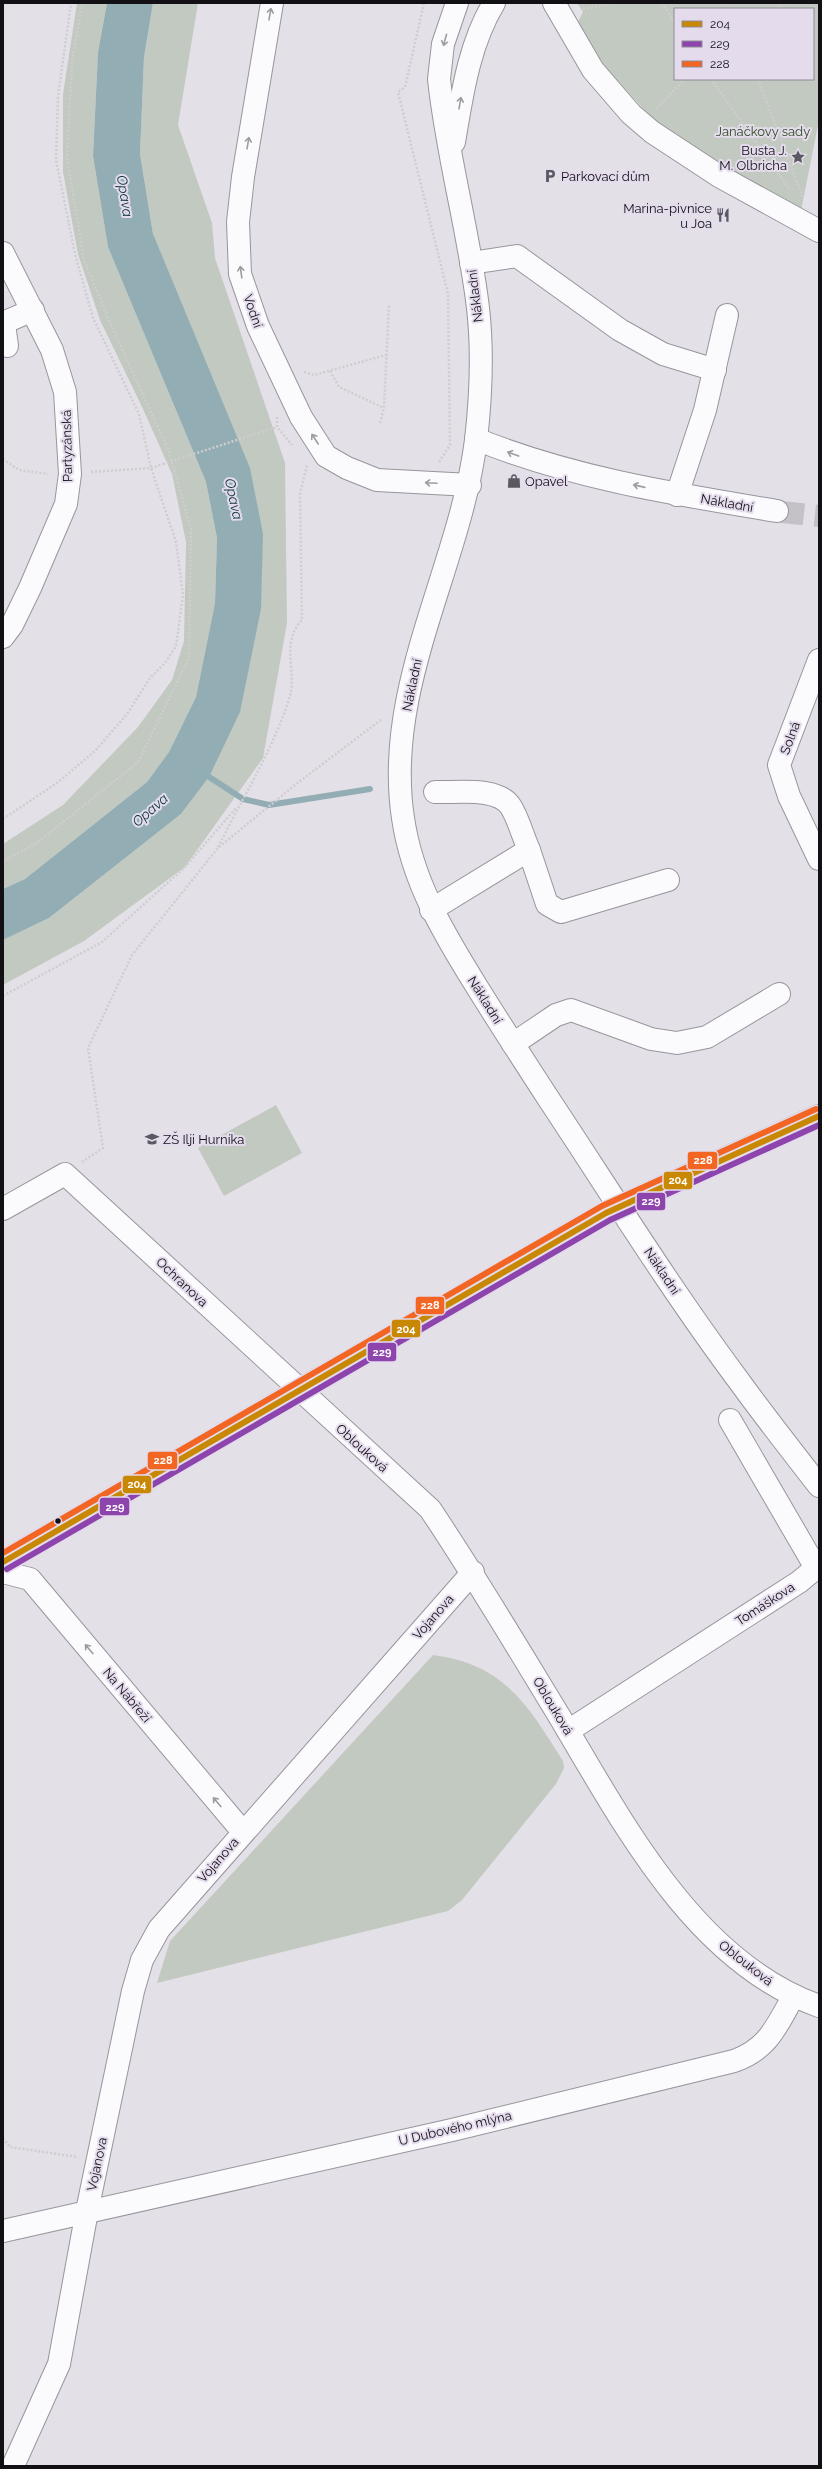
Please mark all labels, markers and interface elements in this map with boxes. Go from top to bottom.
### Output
one-way arrow [266,8,274,21]
legend [674,8,814,80]
text: 204 [710,17,731,31]
one-way arrow [440,33,448,46]
text: 229 [710,37,730,51]
text: 228 [710,57,730,71]
one-way arrow [457,97,465,110]
park label: Janáčkovy sady [716,124,810,139]
one-way arrow [245,137,253,150]
place label: Busta J. M. Olbricha [719,143,787,173]
place icon: Busta J. M. Olbricha [790,149,806,165]
parking icon: Parkovací dům [542,168,558,184]
place label: Parkovací dům [561,169,650,184]
water label: Opava [114,174,136,218]
place label: Marina-pivnice u Joa [623,201,712,231]
restaurant icon: Marina-pivnice u Joa [715,207,731,223]
one-way arrow [237,266,245,279]
street label: Nákladní [464,269,486,323]
street label: Vodní [240,292,266,330]
street label: Partyzánská [59,410,75,482]
one-way arrow [311,433,319,445]
one-way arrow [507,449,519,457]
shop icon: Opavel [506,473,522,489]
place label: Opavel [525,474,568,489]
water label: Opava [222,477,246,521]
one-way arrow [425,480,438,487]
one-way arrow [632,482,645,489]
street label: Nákladní [700,491,755,515]
street label: Nákladní [399,657,425,713]
street label: Solná [777,720,803,756]
water label: Opava [129,790,171,830]
street label: Nákladní [465,974,506,1027]
school or university icon: ZŠ Ilji Hurníka [144,1131,160,1147]
place label: ZŠ Ilji Hurníka [163,1131,244,1147]
line badge: 228 [687,1151,718,1170]
text: 228 [693,1154,713,1167]
line badge: 204 [663,1171,693,1190]
text: 204 [668,1174,688,1187]
line badge: 229 [636,1192,666,1211]
text: 229 [642,1195,661,1208]
street label: Nákladní [641,1245,683,1297]
street label: Ochranova [153,1254,211,1310]
line badge: 228 [415,1296,445,1315]
text: 228 [420,1299,440,1312]
line badge: 204 [391,1319,421,1338]
text: 204 [396,1323,416,1336]
line badge: 229 [367,1342,397,1362]
text: 229 [373,1346,392,1359]
street label: Oblouková [333,1421,391,1475]
line badge: 228 [147,1451,178,1470]
text: 228 [153,1454,173,1467]
line badge: 204 [122,1475,152,1494]
text: 204 [127,1478,147,1491]
line badge: 229 [99,1497,130,1516]
text: 229 [106,1501,125,1514]
unlabelled marker [53,1516,63,1526]
street label: Tomáškova [733,1579,797,1629]
street label: Vojanova [409,1591,457,1643]
one-way arrow [84,1644,93,1654]
street label: Na Nábřeží [100,1665,154,1725]
street label: Oblouková [530,1674,576,1738]
one-way arrow [213,1797,222,1808]
street label: Vojanova [194,1834,242,1886]
street label: Oblouková [716,1937,776,1989]
street label: U Dubového mlýna [397,2108,513,2148]
street label: Vojanova [84,2136,110,2192]

